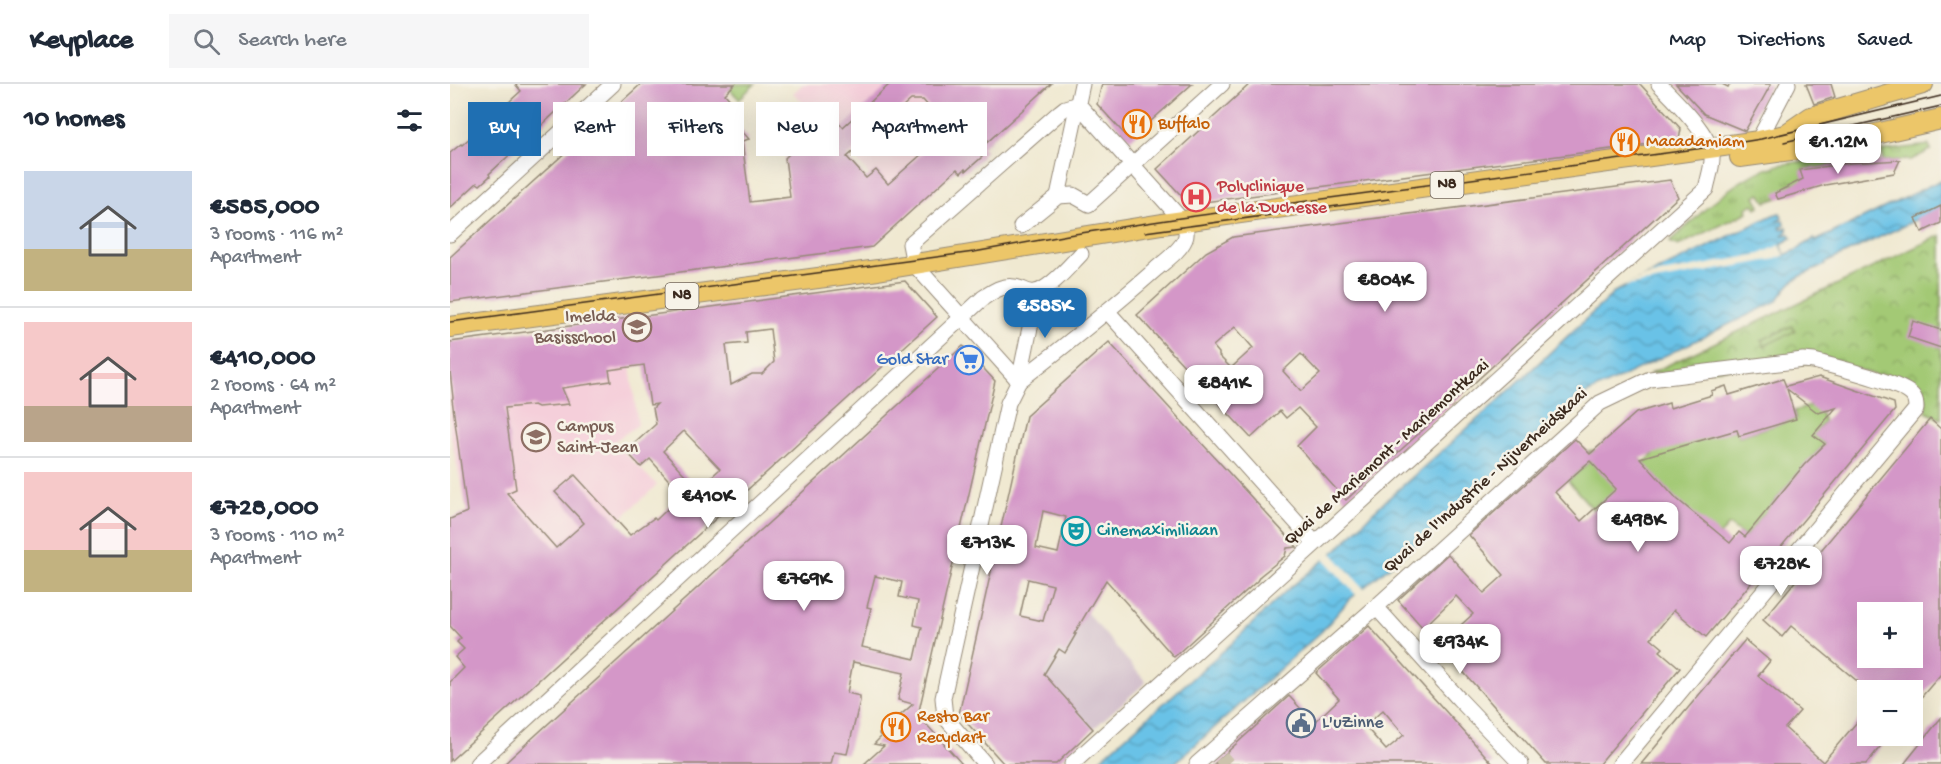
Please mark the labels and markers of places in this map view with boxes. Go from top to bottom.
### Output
restaurant icon: Buffalo [1121,108,1153,140]
place label: Buffalo [1157,114,1210,135]
pin: €1.12M [1789,124,1887,175]
restaurant icon: Macadamiam [1609,126,1641,158]
place label: Macadamiam [1646,132,1745,153]
place label: Polyclinique de la Duchesse [1216,177,1328,219]
hospital icon: Polyclinique de la Duchesse [1180,181,1212,213]
pin: €804K [1343,262,1427,313]
pin: €585K [1003,288,1087,339]
place label: Imelda Basisschool [534,307,617,349]
school or university icon: Imelda Basisschool [621,311,653,343]
supermarket icon: Gold Star [953,344,985,376]
place label: Gold Star [876,350,950,371]
pin: €841K [1182,365,1266,416]
place label: Campus Saint-Jean [557,417,639,459]
school or university icon: Campus Saint-Jean [520,421,552,453]
pin: €410K [666,478,750,529]
pin: €498K [1596,502,1680,553]
theatre icon: Cinemaximiliaan [1060,515,1092,547]
place label: Cinemaximiliaan [1097,521,1218,542]
pin: €713K [945,525,1029,576]
pin: €728K [1739,546,1823,597]
pin: €769K [762,561,846,612]
pin: €934K [1418,624,1502,675]
place label: Resto Bar Recyclart [917,707,990,749]
public building icon: L'uZinne [1285,707,1317,739]
restaurant icon: Resto Bar Recyclart [880,711,912,743]
place label: L'uZinne [1322,713,1384,734]

